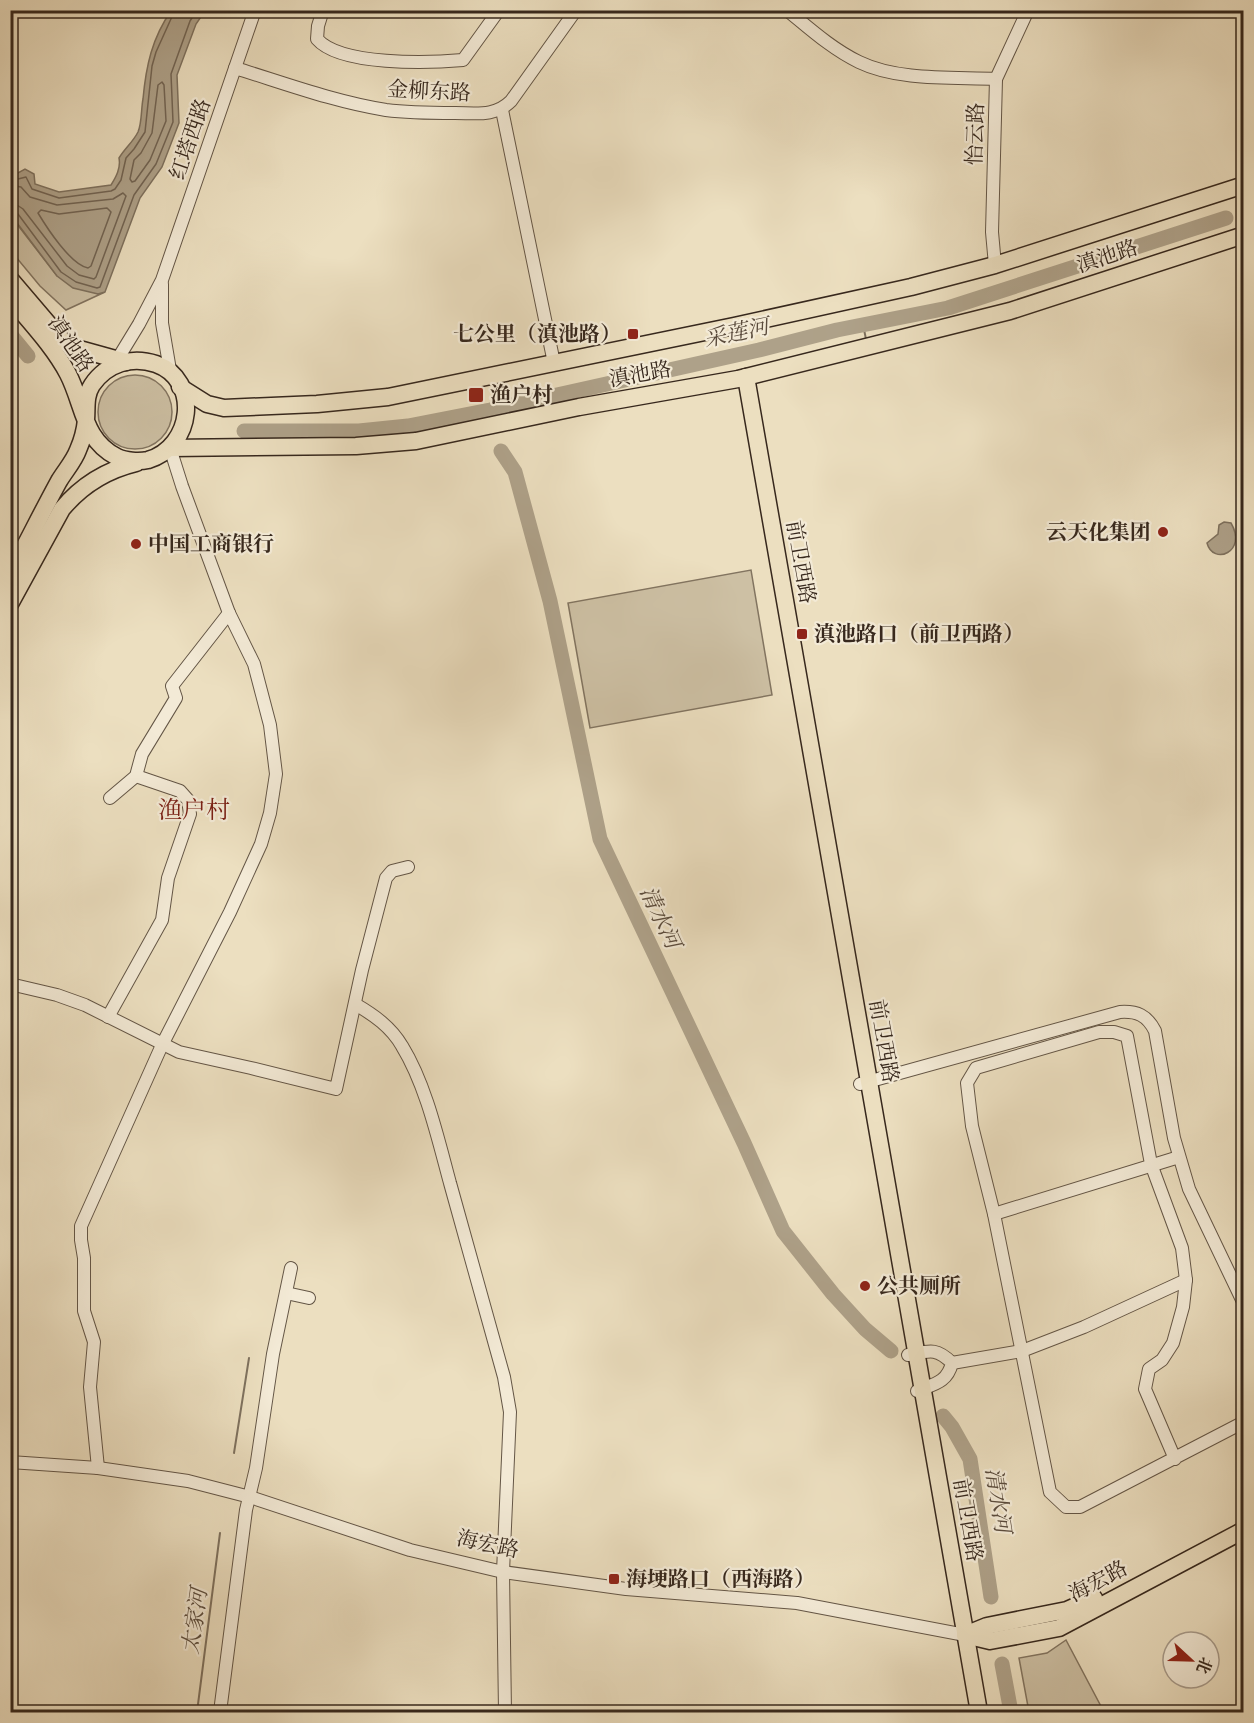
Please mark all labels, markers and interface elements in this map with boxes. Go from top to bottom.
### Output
street label: 金柳东路 [386,73,472,108]
street label: 红塔西路 [161,94,218,184]
street label: 怡云路 [958,102,991,166]
street label: 滇池路 [1072,231,1142,280]
street label: 滇池路 [41,309,102,379]
water label: 采莲河 [700,309,776,355]
place label: 七公里（滇池路） [453,318,621,349]
marker: 七公里（滇池路） [626,327,640,341]
street label: 滇池路 [606,353,674,394]
place label: 渔户村 [490,379,553,410]
marker: 渔户村 [467,386,485,404]
place label: 云天化集团 [1046,516,1151,547]
street label: 前卫西路 [779,518,824,606]
marker: 云天化集团 [1156,525,1170,539]
place label: 中国工商银行 [148,528,274,559]
marker: 中国工商银行 [129,537,143,551]
place label: 滇池路口（前卫西路） [814,618,1024,649]
marker: 滇池路口（前卫西路） [795,627,809,641]
district label: 渔户村 [158,792,230,827]
water label: 清水河 [633,880,691,957]
street label: 前卫西路 [862,997,907,1085]
place label: 公共厕所 [877,1270,961,1301]
marker: 公共厕所 [858,1279,872,1293]
water label: 清水河 [978,1465,1021,1539]
street label: 前卫西路 [946,1476,991,1564]
street label: 海宏路 [454,1522,522,1565]
street label: 海宏路 [1063,1552,1133,1609]
place label: 海埂路口（西海路） [626,1563,815,1594]
marker: 海埂路口（西海路） [607,1572,621,1586]
water label: 太家河 [174,1582,215,1656]
north arrow [1161,1630,1221,1690]
text: 北 [1191,1654,1219,1678]

